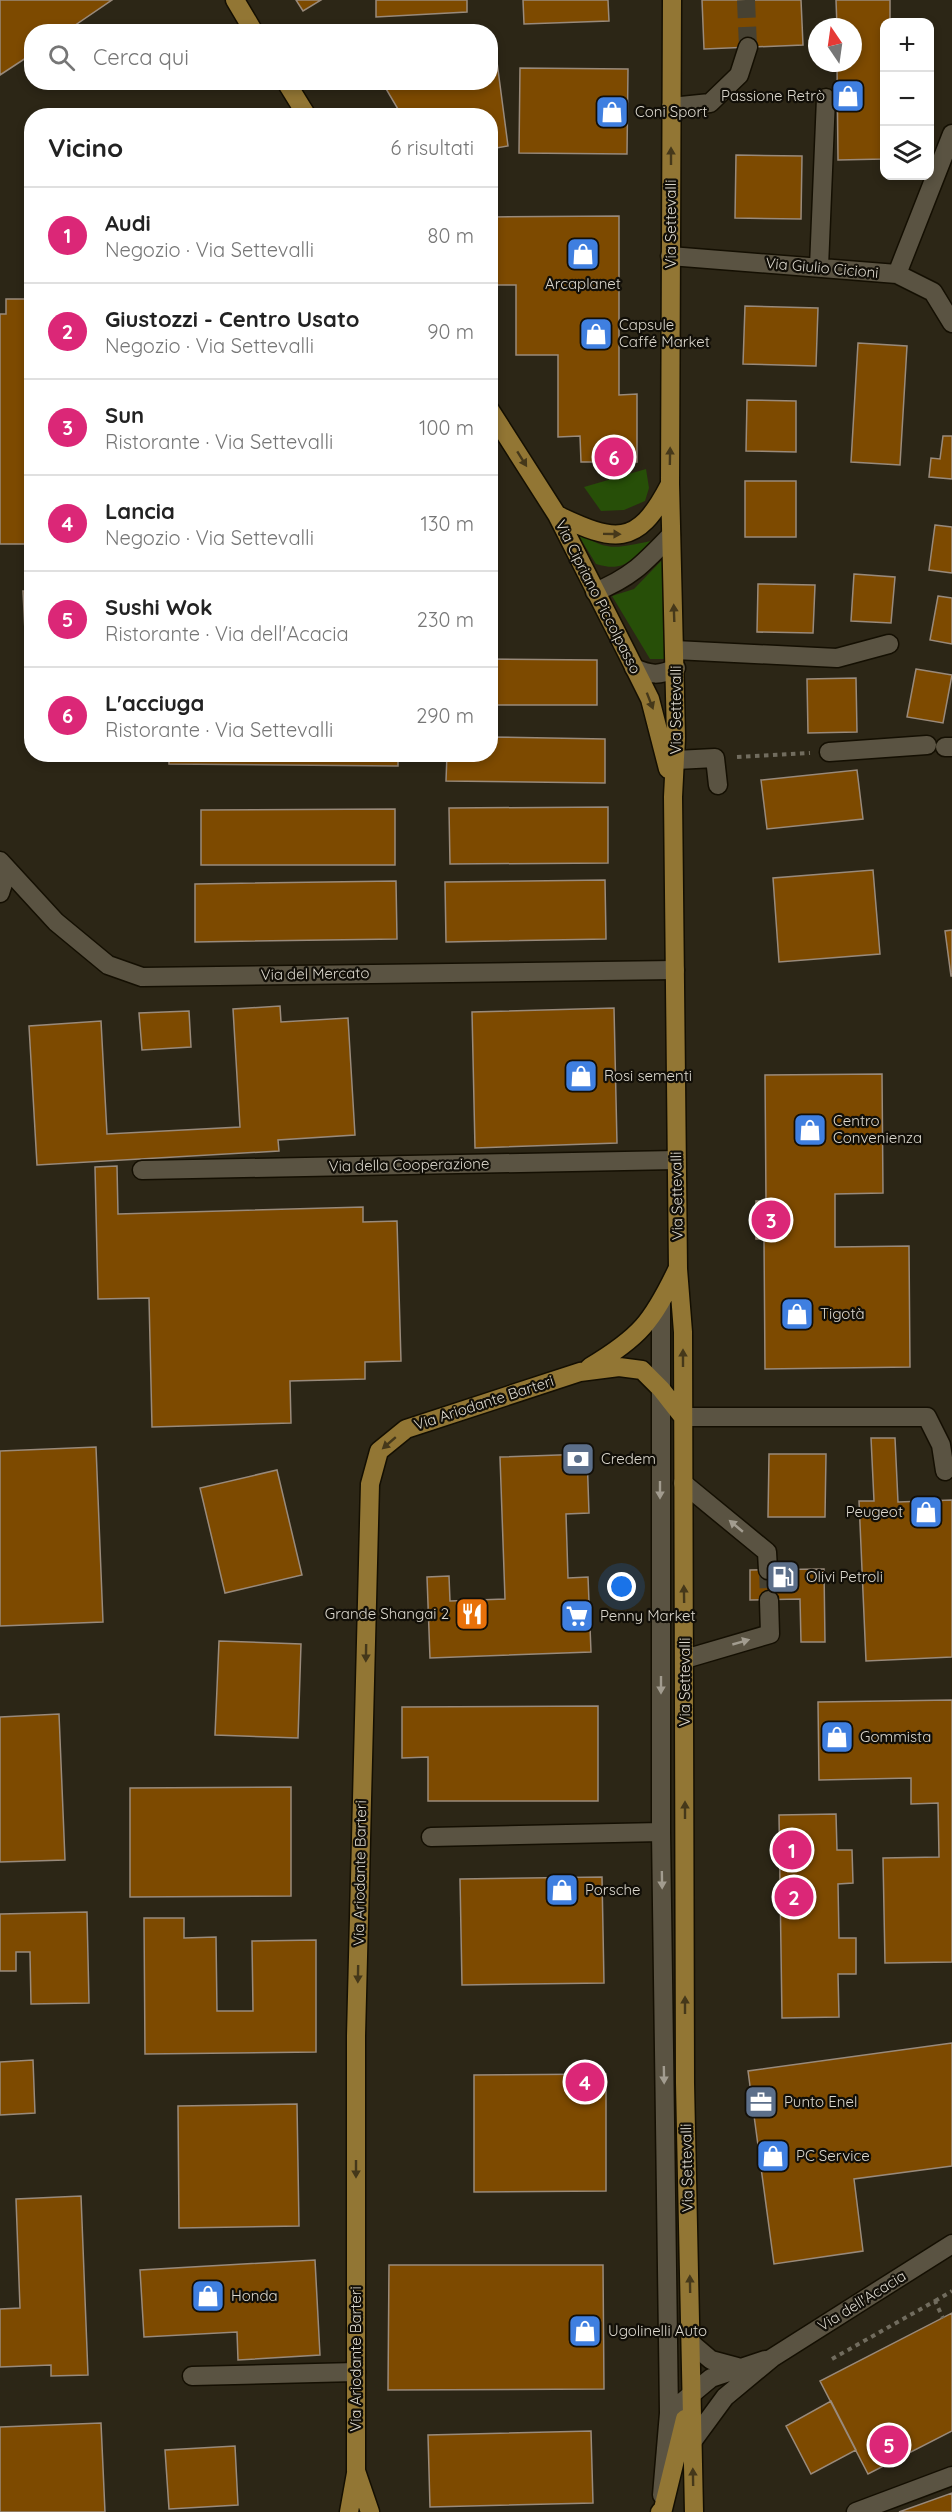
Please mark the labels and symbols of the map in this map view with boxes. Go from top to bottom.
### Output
north arrow [808,18,862,72]
shop icon: Passione Retrò [830,78,866,114]
place label: Passione Retrò [721,86,825,105]
shop icon: Coni Sport [594,94,630,130]
place label: Coni Sport [635,102,707,121]
one-way arrow [666,146,676,165]
street label: Via Settevalli [661,180,680,268]
shop icon: Arcaplanet [565,236,601,272]
street label: Via Giulio Cicioni [765,253,879,282]
place label: Arcaplanet [545,274,621,293]
place label: Capsule Caffé Market [619,315,710,351]
shop icon: Capsule Caffé Market [578,316,614,352]
pin: 6 [594,434,634,480]
one-way arrow [666,446,675,465]
one-way arrow [516,451,527,467]
street label: Via Cipriano Piccolpasso [551,517,645,677]
one-way arrow [602,529,621,539]
one-way arrow [669,603,679,622]
street label: Via Settevalli [666,666,685,754]
one-way arrow [645,692,655,710]
street label: Via del Mercato [260,963,370,984]
shop icon: Rosi sementi [563,1058,599,1094]
place label: Rosi sementi [604,1066,692,1085]
place label: Centro Convenienza [833,1111,922,1147]
shop icon: Centro Convenienza [792,1112,828,1148]
street label: Via Settevalli [666,1151,687,1241]
street label: Via della Cooperazione [328,1154,490,1175]
pin: 3 [752,1198,790,1242]
shop icon: Tigotà [779,1296,815,1332]
place label: Tigotà [820,1304,865,1323]
one-way arrow [678,1349,688,1368]
street label: Via Ariodante Barteri [412,1371,556,1434]
one-way arrow [382,1436,397,1449]
bank icon: Credem [560,1441,596,1477]
place label: Credem [601,1449,656,1468]
one-way arrow [656,1480,665,1499]
shop icon: Peugeot [908,1494,944,1530]
place label: Peugeot [846,1502,903,1521]
one-way arrow [728,1521,743,1533]
fuel station icon: Olivi Petroli [765,1559,801,1595]
place label: Olivi Petroli [806,1567,883,1586]
your location [607,1572,636,1601]
one-way arrow [679,1585,689,1604]
restaurant icon: Grande Shangai 2 [454,1596,490,1632]
supermarket icon: Penny Market [559,1598,595,1634]
place label: Grande Shangai 2 [325,1604,449,1623]
place label: Penny Market [600,1606,696,1625]
one-way arrow [732,1637,750,1646]
street label: Via Settevalli [675,1638,694,1726]
one-way arrow [361,1644,370,1663]
one-way arrow [656,1675,666,1694]
shop icon: Gommista [819,1719,855,1755]
place label: Gommista [860,1727,931,1746]
street label: Via Ariodante Barteri [349,1800,370,1946]
one-way arrow [680,1801,690,1820]
pin: 1 [772,1828,812,1872]
one-way arrow [657,1870,666,1889]
shop icon: Porsche [544,1872,580,1908]
pin: 2 [774,1874,814,1920]
place label: Porsche [585,1880,640,1899]
one-way arrow [353,1965,362,1984]
one-way arrow [680,1996,690,2015]
pin: 4 [566,2060,604,2104]
one-way arrow [659,2065,669,2084]
office icon: Punto Enel [743,2084,779,2120]
place label: Punto Enel [784,2092,857,2111]
street label: Via Settevalli [676,2123,697,2213]
shop icon: PC Service [755,2138,791,2174]
place label: PC Service [796,2146,870,2165]
one-way arrow [351,2160,361,2179]
street label: Via dell'Acacia [814,2266,909,2335]
one-way arrow [685,2275,695,2294]
shop icon: Honda [190,2278,226,2314]
place label: Honda [231,2286,278,2305]
street label: Via Ariodante Barteri [346,2286,365,2432]
shop icon: Ugolinelli Auto [567,2313,603,2349]
place label: Ugolinelli Auto [608,2321,707,2340]
pin: 5 [870,2422,908,2468]
one-way arrow [689,2467,698,2486]

